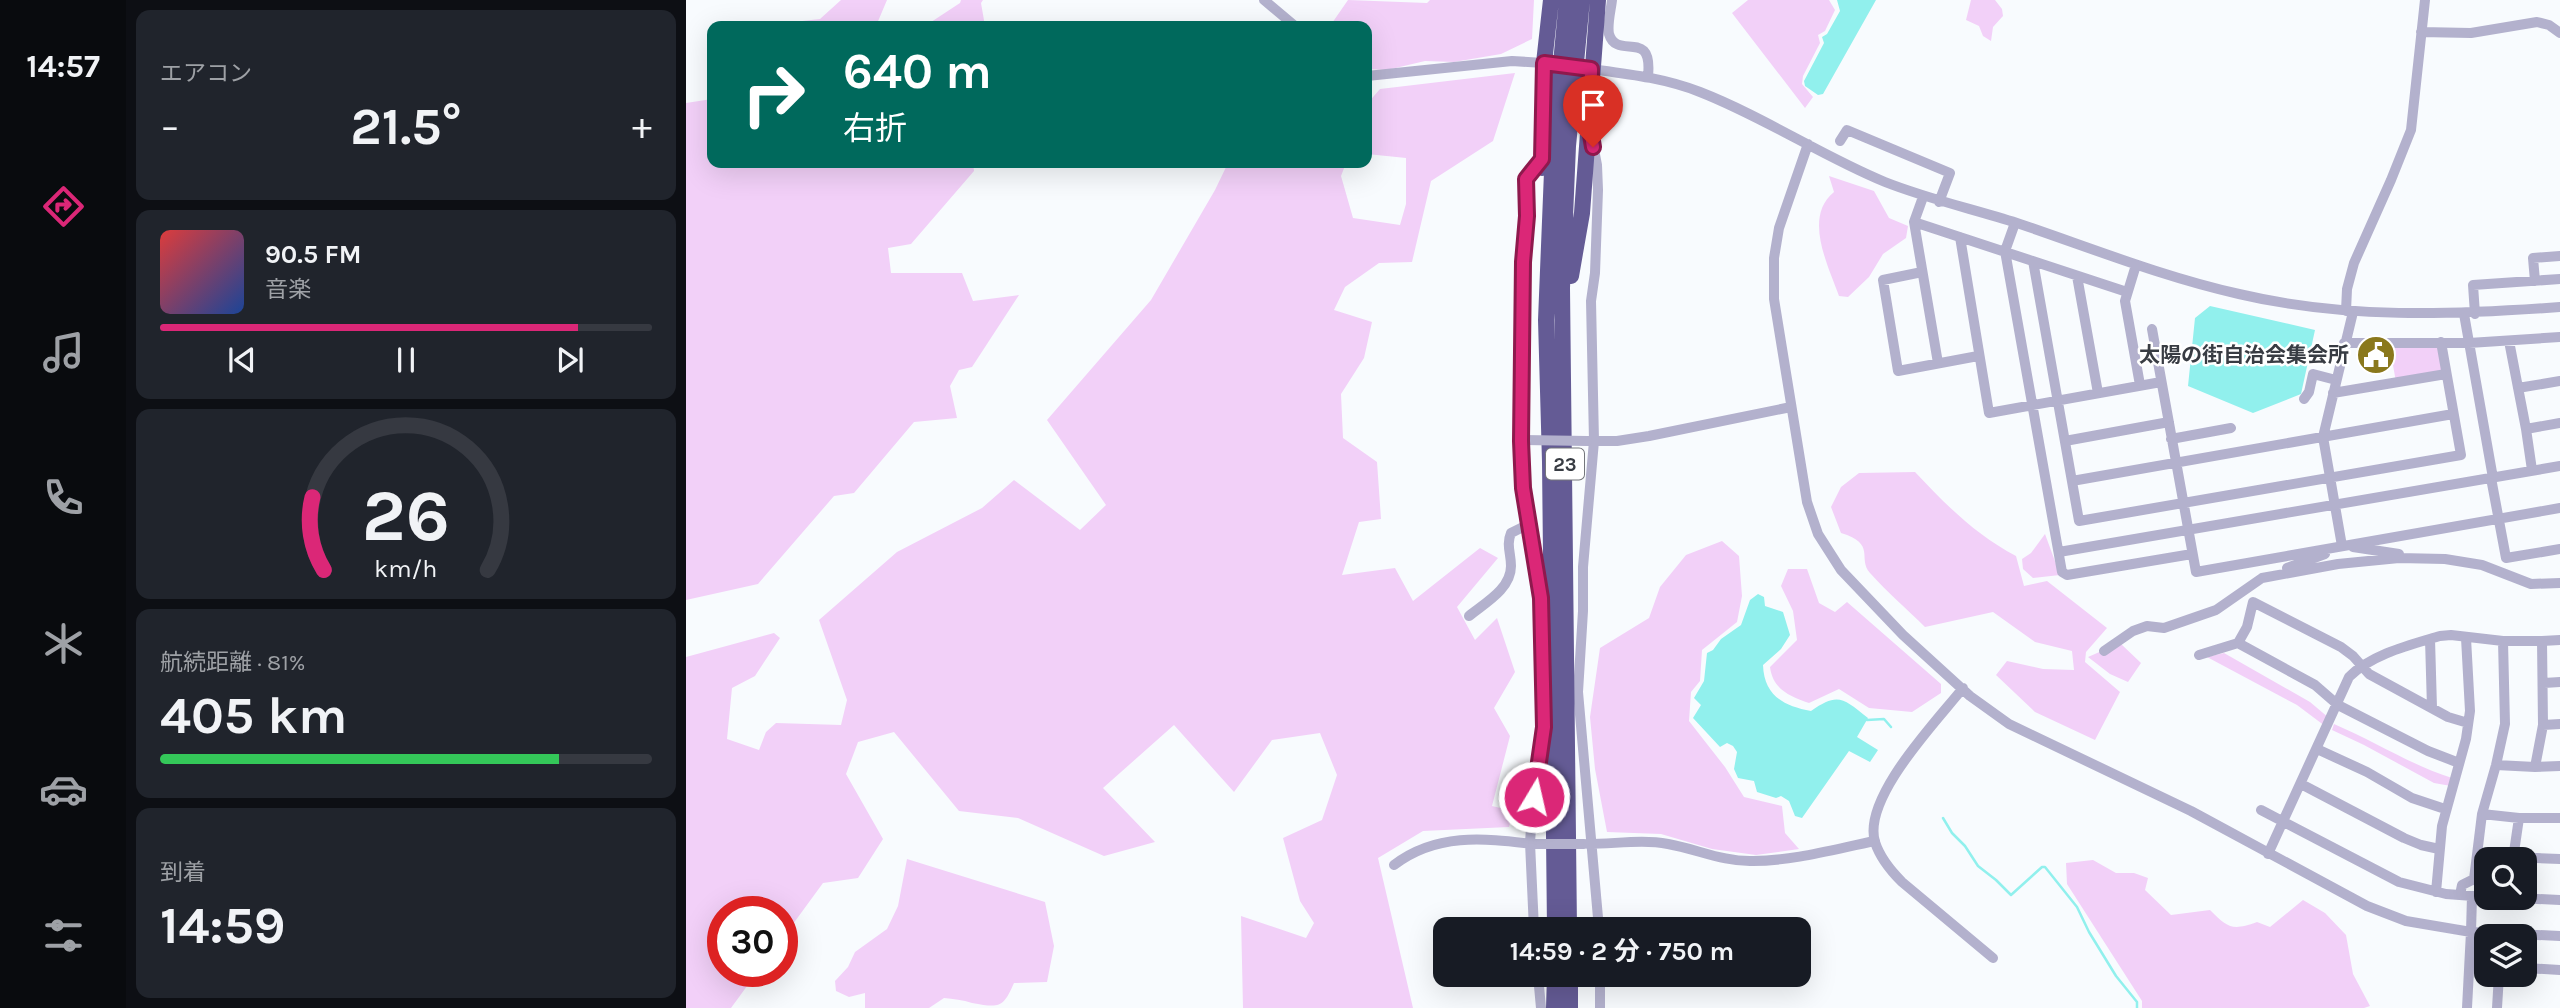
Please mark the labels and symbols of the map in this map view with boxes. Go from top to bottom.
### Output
pin [1563,75,1623,147]
public building icon: 太陽の街自治会集会所 [2355,334,2397,376]
place label: 太陽の街自治会集会所 [2139,343,2349,367]
road number: 23 [1546,449,1584,480]
position arrow [1497,760,1571,834]
speed limit sign: 30 [707,896,798,987]

